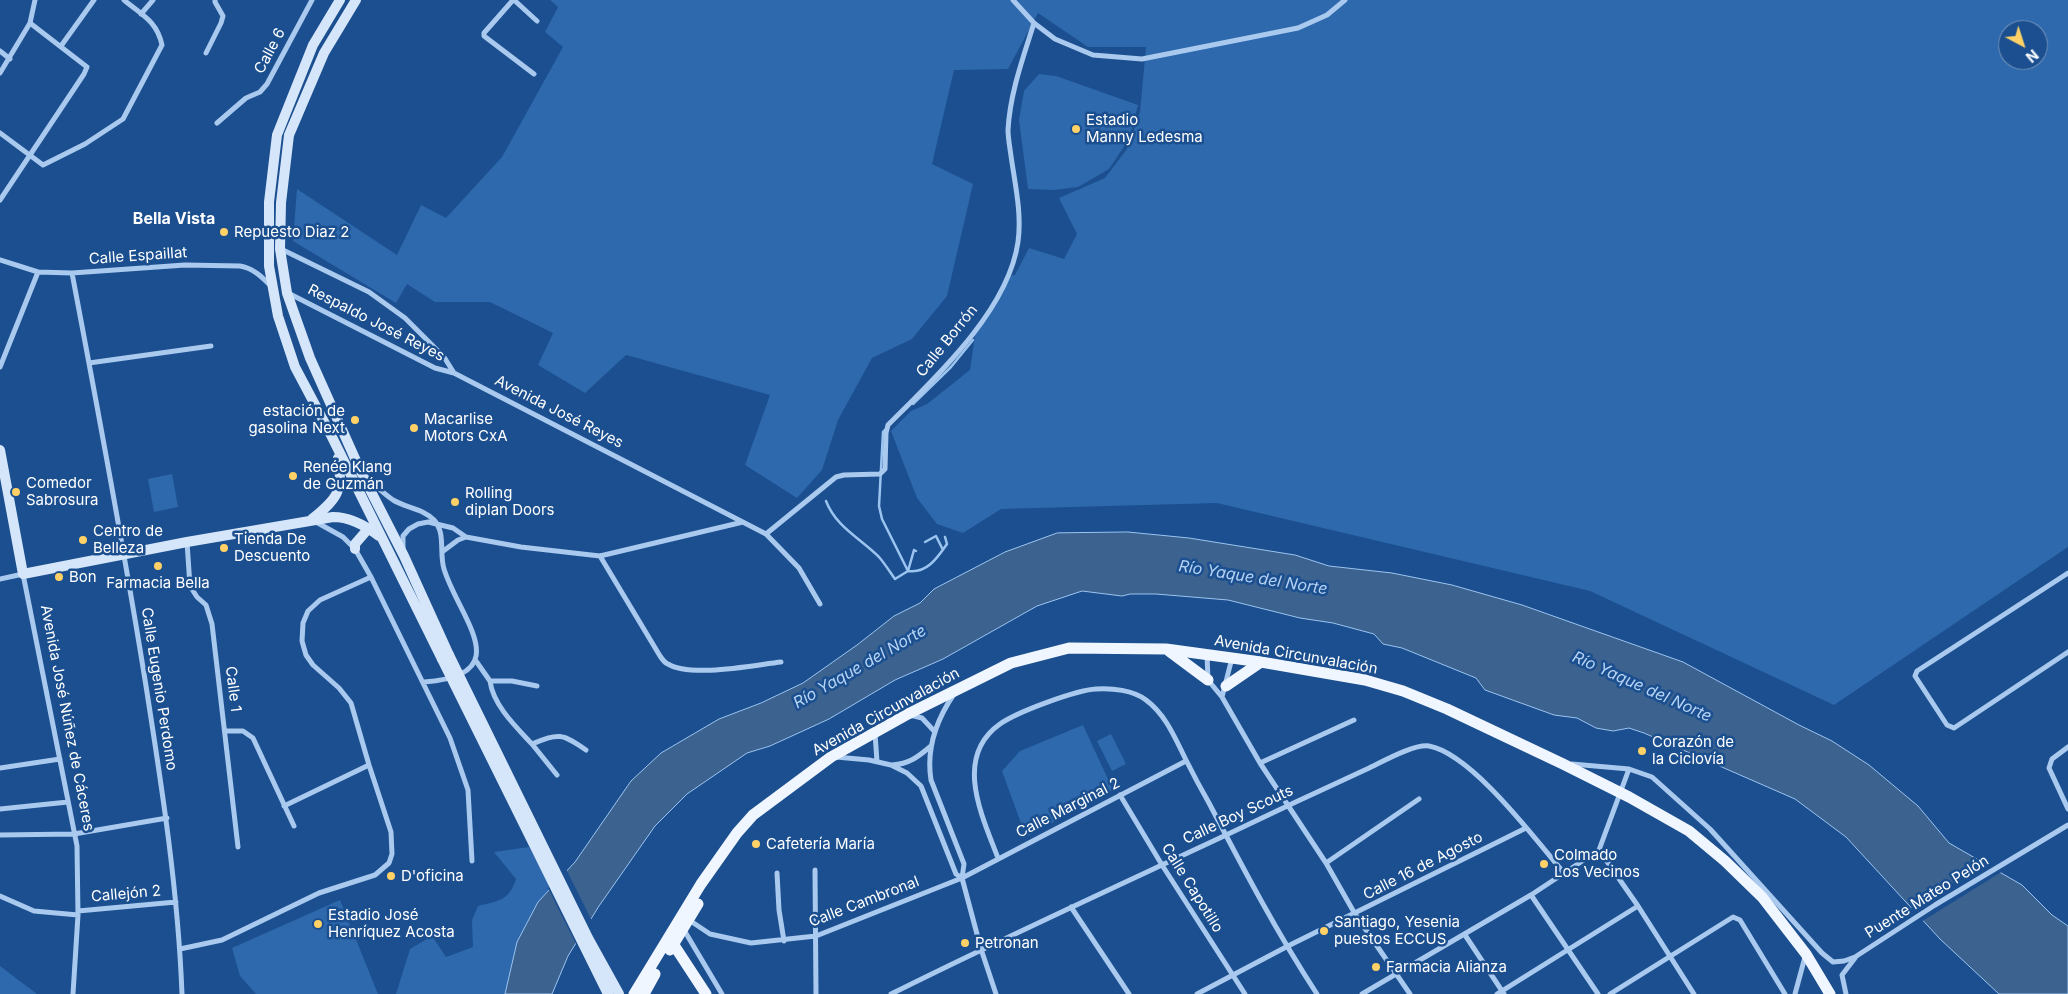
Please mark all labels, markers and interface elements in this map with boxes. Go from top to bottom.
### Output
north arrow [1998,20,2048,70]
street label: Calle 6 [251,25,289,77]
text: N [2023,46,2042,66]
place label: Estadio Manny Ledesma [1086,111,1203,146]
marker: Estadio Manny Ledesma [1070,123,1082,135]
district label: Bella Vista [133,209,215,229]
place label: Repuesto Diaz 2 [234,223,349,241]
marker: Repuesto Diaz 2 [218,226,230,238]
street label: Calle Espaillat [88,244,188,268]
street label: Respaldo José Reyes [305,281,447,365]
street label: Calle Borrón [912,301,982,381]
street label: Avenida José Reyes [492,372,626,452]
place label: estación de gasolina Next [249,402,345,437]
place label: Macarlise Motors CxA [424,410,508,445]
marker: estación de gasolina Next [349,414,361,426]
marker: Macarlise Motors CxA [408,422,420,434]
place label: Renée Klang de Guzmán [303,458,392,493]
marker: Renée Klang de Guzmán [287,470,299,482]
place label: Comedor Sabrosura [26,474,98,509]
place label: Rolling diplan Doors [465,484,555,519]
marker: Comedor Sabrosura [10,486,22,498]
marker: Rolling diplan Doors [449,496,461,508]
place label: Centro de Belleza [93,522,163,557]
place label: Tienda De Descuento [234,530,310,565]
marker: Centro de Belleza [77,534,89,546]
marker: Tienda De Descuento [218,542,230,554]
water label: Río Yaque del Norte [1177,557,1329,599]
marker: Farmacia Bella [152,560,164,572]
place label: Bon [69,568,97,586]
marker: Bon [53,571,65,583]
place label: Farmacia Bella [106,574,210,592]
street label: Avenida José Núñez de Cáceres [36,603,98,833]
street label: Calle Eugenio Perdomo [137,606,181,772]
water label: Río Yaque del Norte [790,621,930,713]
street label: Avenida Circunvalación [1213,632,1379,678]
water label: Río Yaque del Norte [1569,648,1715,726]
street label: Avenida Circunvalación [809,664,963,760]
street label: Calle 1 [221,665,245,713]
place label: Corazón de la Ciclovía [1652,733,1734,768]
marker: Corazón de la Ciclovía [1636,745,1648,757]
street label: Calle Marginal 2 [1013,774,1123,842]
street label: Calle Boy Scouts [1180,782,1296,848]
street label: Calle 16 de Agosto [1360,828,1486,904]
place label: Cafetería María [766,835,875,853]
marker: Cafetería María [750,838,762,850]
street label: Calle Capotillo [1157,840,1227,936]
place label: Colmado Los Vecinos [1554,846,1640,881]
street label: Puente Mateo Pelón [1862,852,1992,942]
marker: Colmado Los Vecinos [1538,858,1550,870]
place label: D'oficina [401,867,464,885]
marker: D'oficina [385,870,397,882]
street label: Calle Cambronal [806,873,922,931]
street label: Callejón 2 [90,882,162,906]
place label: Estadio José Henríquez Acosta [328,906,455,941]
place label: Santiago, Yesenia puestos ECCUS [1334,913,1460,948]
marker: Estadio José Henríquez Acosta [312,918,324,930]
marker: Santiago, Yesenia puestos ECCUS [1318,925,1330,937]
place label: Petronan [975,934,1039,952]
marker: Petronan [959,937,971,949]
place label: Farmacia Alianza [1386,958,1507,976]
marker: Farmacia Alianza [1370,961,1382,973]

